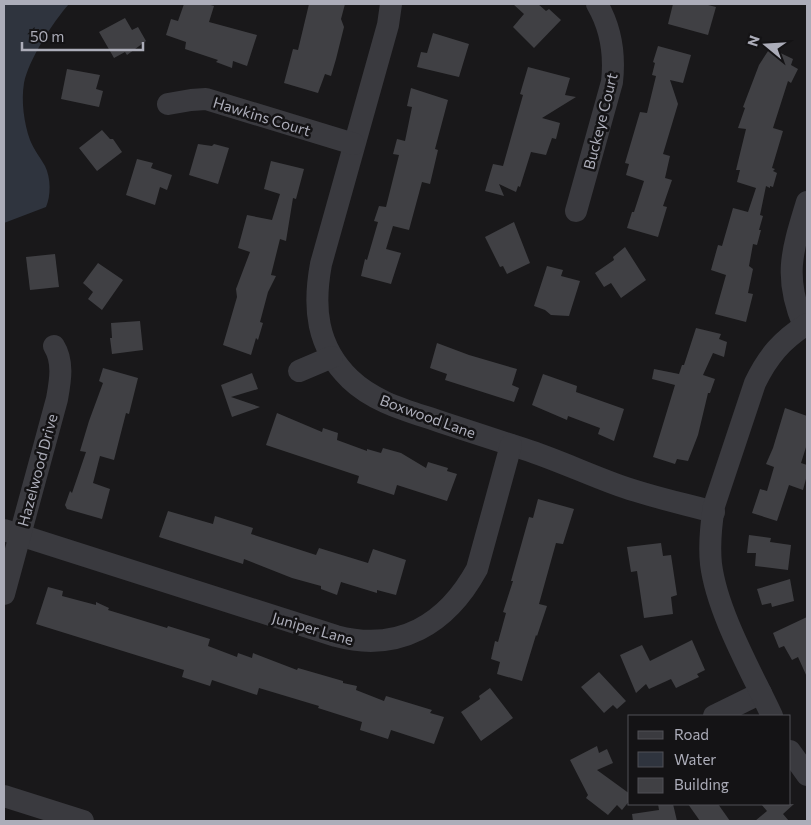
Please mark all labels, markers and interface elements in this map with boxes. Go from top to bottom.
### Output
scale bar [22,20,144,52]
north arrow [741,20,791,70]
text: 50 m [30,27,64,45]
text: N [743,33,763,48]
street label: Buckeye Court [579,71,621,171]
street label: Hawkins Court [211,93,313,139]
street label: Boxwood Lane [378,390,478,442]
street label: Hazelwood Drive [13,412,61,528]
street label: Juniper Lane [270,608,356,648]
legend [628,715,791,805]
text: Road [674,725,709,743]
text: Water [674,750,716,768]
text: Building [674,775,729,793]

